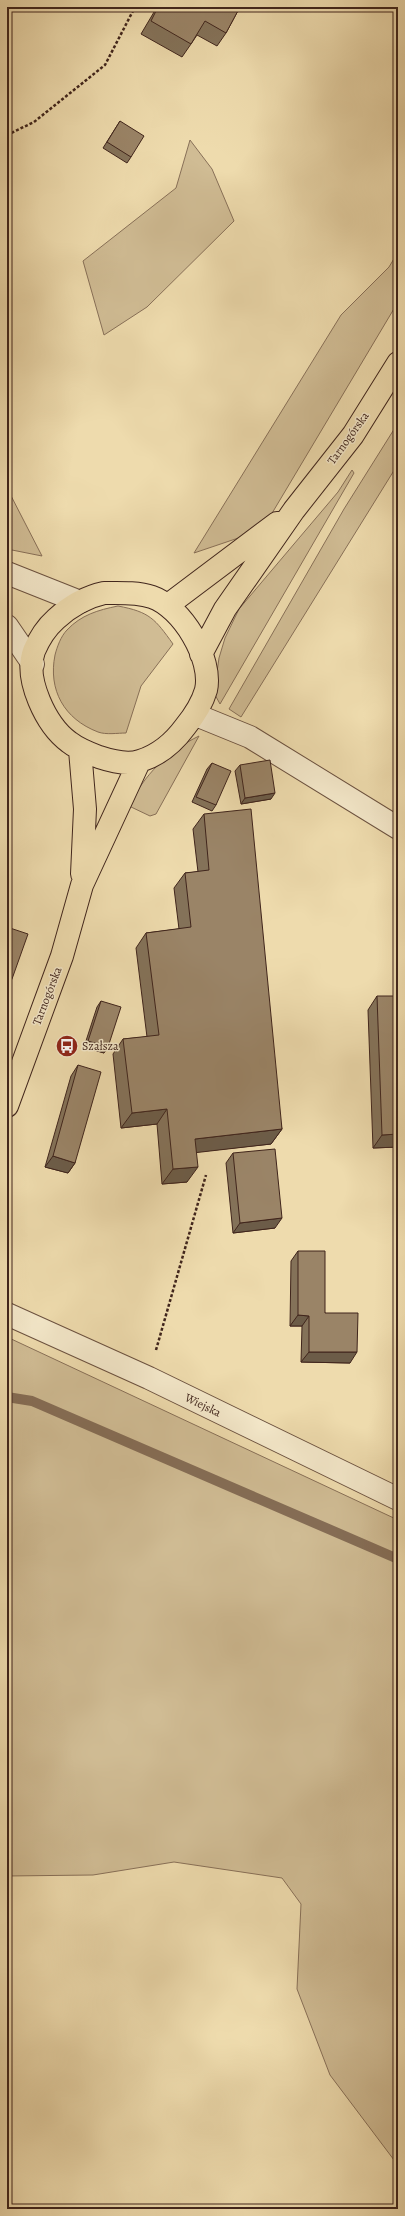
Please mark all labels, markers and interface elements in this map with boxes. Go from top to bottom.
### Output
street label: Tarnogórska [323,408,373,468]
street label: Tarnogórska [29,964,66,1028]
bus stop icon: Szałsza [54,1033,80,1059]
place label: Szałsza [82,1038,119,1054]
street label: Wiejska [181,1389,224,1421]

